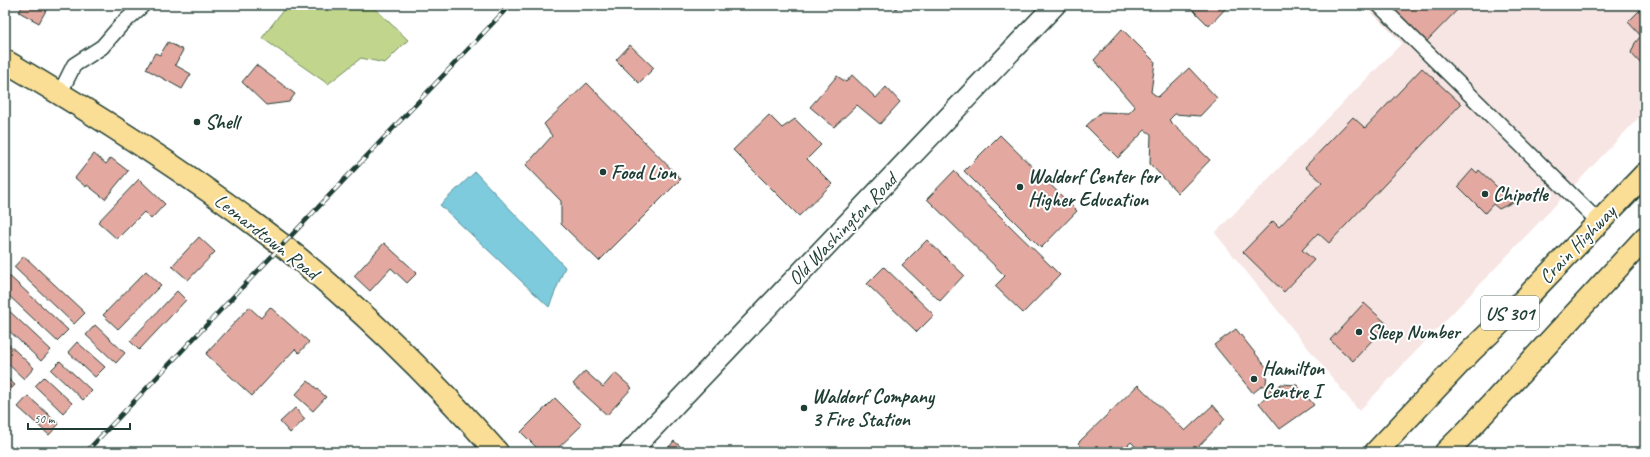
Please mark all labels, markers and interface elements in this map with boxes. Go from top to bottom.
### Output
place label: Shell [205,110,242,135]
marker: Shell [192,117,202,127]
place label: Food Lion [611,160,677,185]
place label: Waldorf Center for Higher Education [1028,164,1162,212]
street label: Old Washington Road [782,166,904,291]
marker: Food Lion [598,167,608,177]
marker: Waldorf Center for Higher Education [1015,182,1025,192]
place label: Chipotle [1493,182,1549,207]
street label: Leonardtown Road [209,188,326,287]
marker: Chipotle [1480,189,1490,199]
street label: Crain Highway [1534,198,1623,289]
road number: US 301 [1481,296,1539,330]
place label: Sleep Number [1367,320,1462,345]
marker: Sleep Number [1354,327,1364,337]
place label: Hamilton Centre I [1262,356,1326,404]
marker: Hamilton Centre I [1249,374,1259,384]
place label: Waldorf Company 3 Fire Station [812,384,936,432]
marker: Waldorf Company 3 Fire Station [799,403,809,413]
scale bar [28,405,130,431]
text: 50 m [34,411,56,427]

